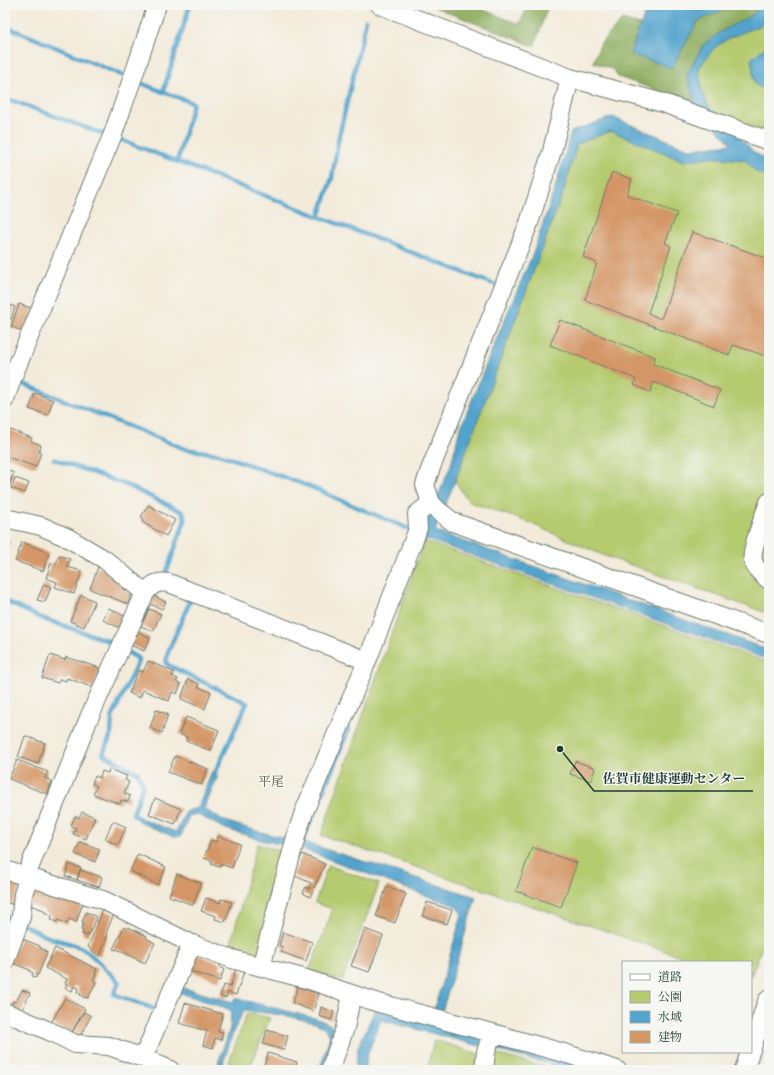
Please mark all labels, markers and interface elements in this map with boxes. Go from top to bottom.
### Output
callout: 佐賀市健康運動センター [594,766,753,791]
text: 佐賀市健康運動センター [603,771,745,786]
district label: 平尾 [258,775,284,789]
legend [622,961,752,1053]
text: 道路 [658,970,682,984]
text: 公園 [658,991,682,1004]
text: 水域 [658,1010,682,1024]
text: 建物 [658,1030,682,1044]

